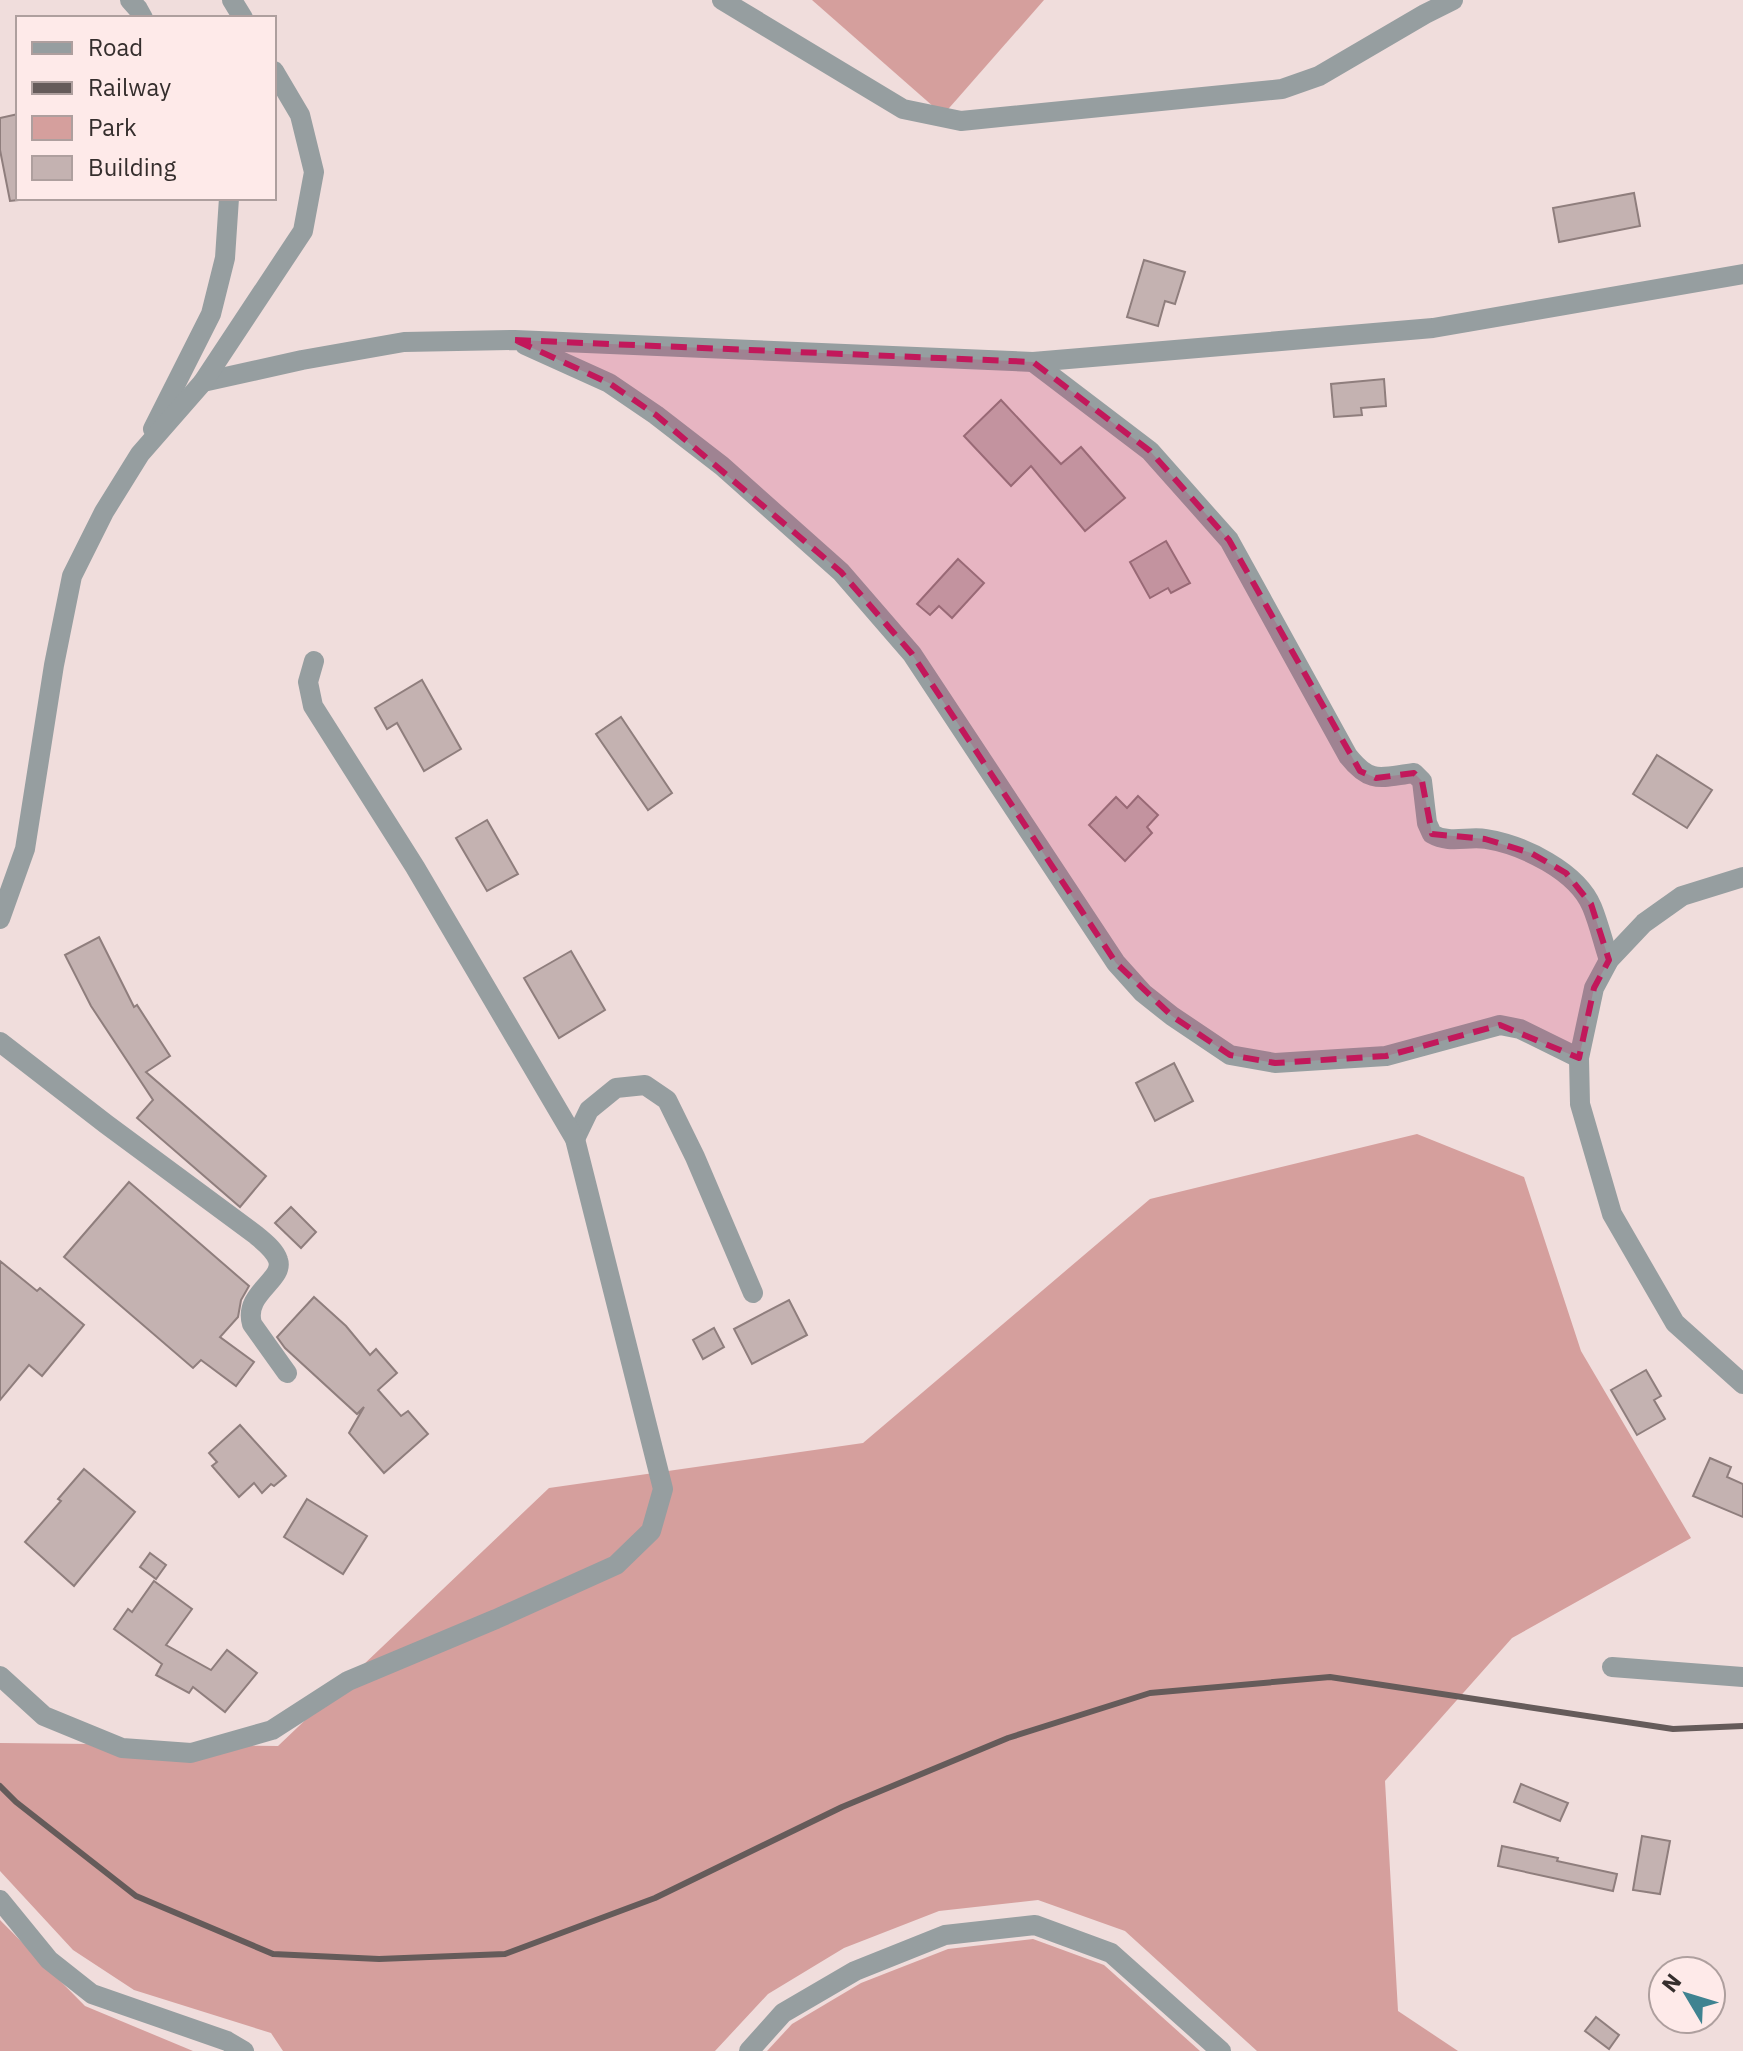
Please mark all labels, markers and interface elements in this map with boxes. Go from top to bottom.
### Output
legend [16,16,276,200]
text: Road [88,31,143,63]
text: Railway [88,71,171,103]
text: Park [88,111,137,143]
text: Building [88,151,176,183]
north arrow [1647,1955,1727,2035]
text: N [1655,1967,1687,1998]

